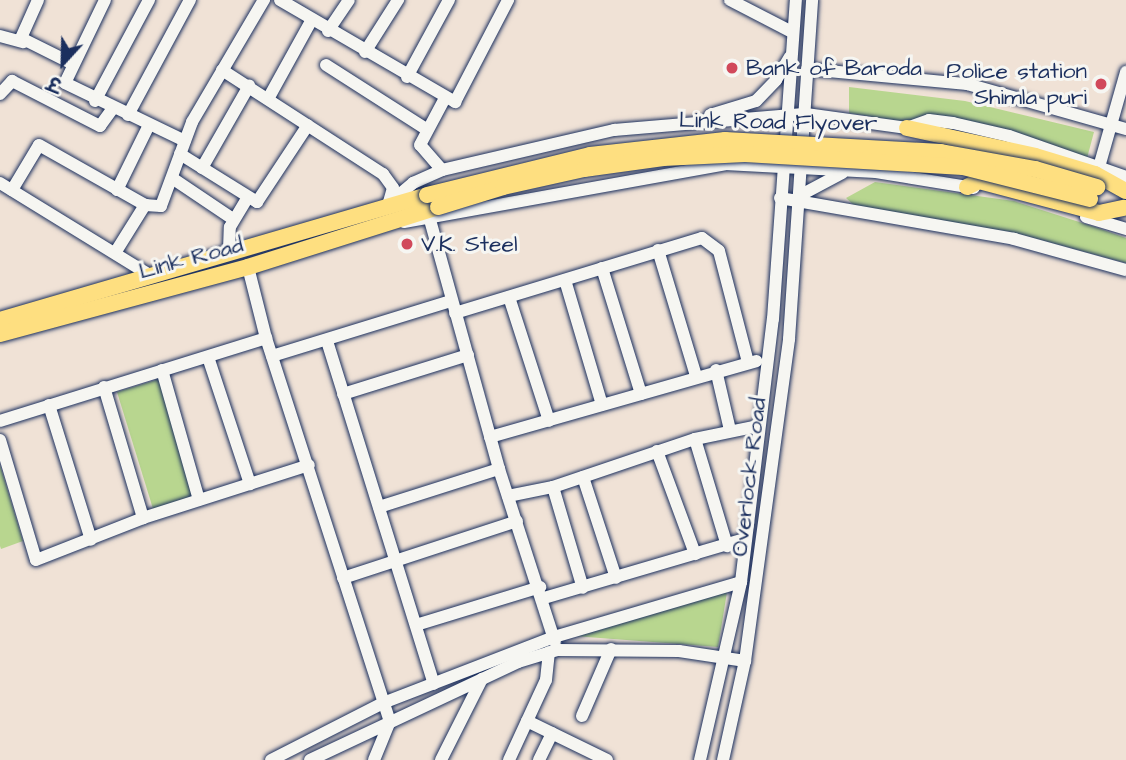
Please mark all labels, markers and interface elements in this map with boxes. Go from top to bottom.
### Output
north arrow [28,28,98,98]
place label: Bank of Baroda [746,54,922,82]
place label: Police station Shimla puri [946,57,1087,111]
marker: Bank of Baroda [724,60,740,76]
text: उ [44,68,66,98]
marker: Police station Shimla puri [1093,76,1109,92]
street label: Link Road Flyover [679,106,877,138]
place label: V.K. Steel [421,230,518,258]
street label: Link Road [136,231,246,285]
marker: V.K. Steel [399,236,415,252]
street label: Overlock Road [726,396,772,558]

